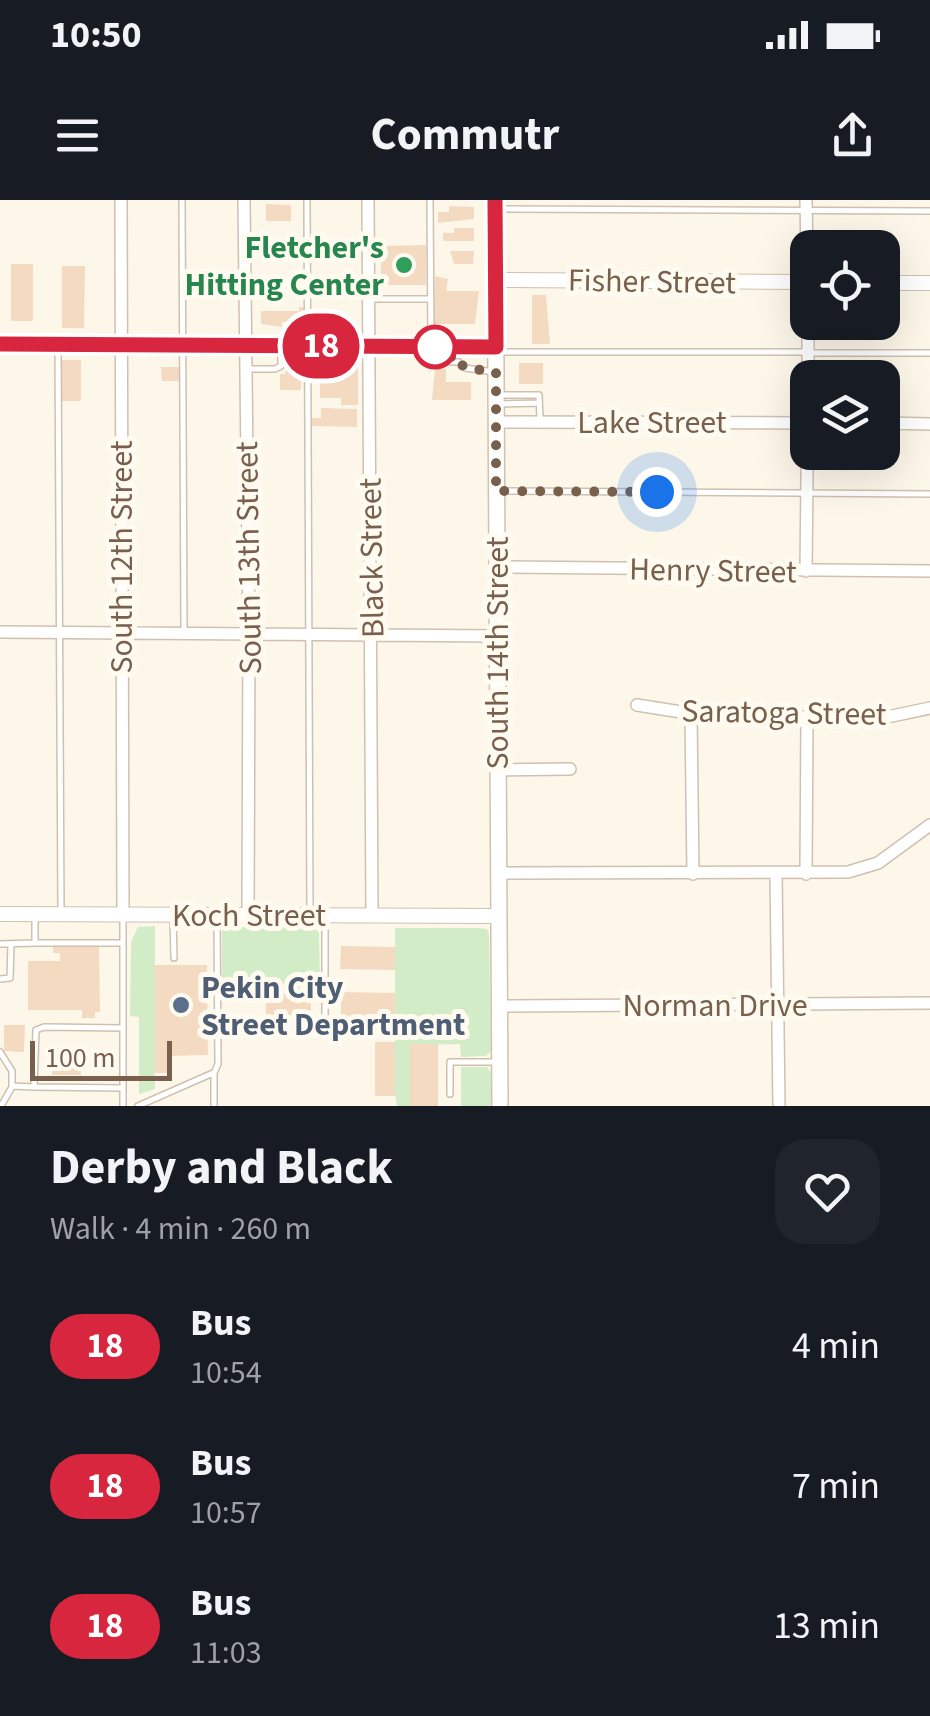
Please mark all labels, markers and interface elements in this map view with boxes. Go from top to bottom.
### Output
text: 10:50 [50,8,142,62]
text: Commutr [370,103,560,167]
icon: menu [50,108,105,163]
icon: share [825,108,880,163]
place label: Fletcher's Hitting Center [185,225,384,308]
map controls [790,230,900,470]
button: locate [790,230,900,340]
marker: Fletcher's Hitting Center [393,254,415,276]
street label: Fisher Street [568,258,737,306]
line badge: 18 [276,314,366,378]
text: 18 [303,321,339,371]
unlabelled marker [414,326,456,368]
button: layers [790,360,900,470]
street label: Lake Street [577,400,727,446]
street label: South 12th Street [99,440,145,674]
street label: South 13th Street [224,441,274,675]
your location [632,467,682,517]
street label: Black Street [348,477,396,638]
street label: South 14th Street [475,536,521,770]
street label: Henry Street [629,547,797,595]
street label: Saratoga Street [681,688,887,738]
street label: Koch Street [172,893,326,939]
place label: Pekin City Street Department [201,965,465,1048]
street label: Norman Drive [622,983,808,1029]
marker: Pekin City Street Department [170,994,192,1016]
scale bar [30,1036,172,1080]
text: 100 m [45,1038,116,1078]
text: Derby and Black [50,1134,393,1202]
button: heart [775,1139,880,1244]
text: Walk · 4 min · 260 m [50,1206,311,1252]
text: Bus [190,1296,251,1350]
text: 4 min [792,1319,880,1373]
text: 18 [87,1321,123,1371]
text: 10:54 [190,1350,262,1396]
text: Bus [190,1436,251,1490]
text: 7 min [792,1459,880,1513]
text: 18 [87,1461,123,1511]
text: 10:57 [190,1490,262,1536]
text: Bus [190,1576,251,1630]
text: 13 min [773,1599,880,1653]
text: 18 [87,1601,123,1651]
text: 11:03 [190,1630,262,1676]

